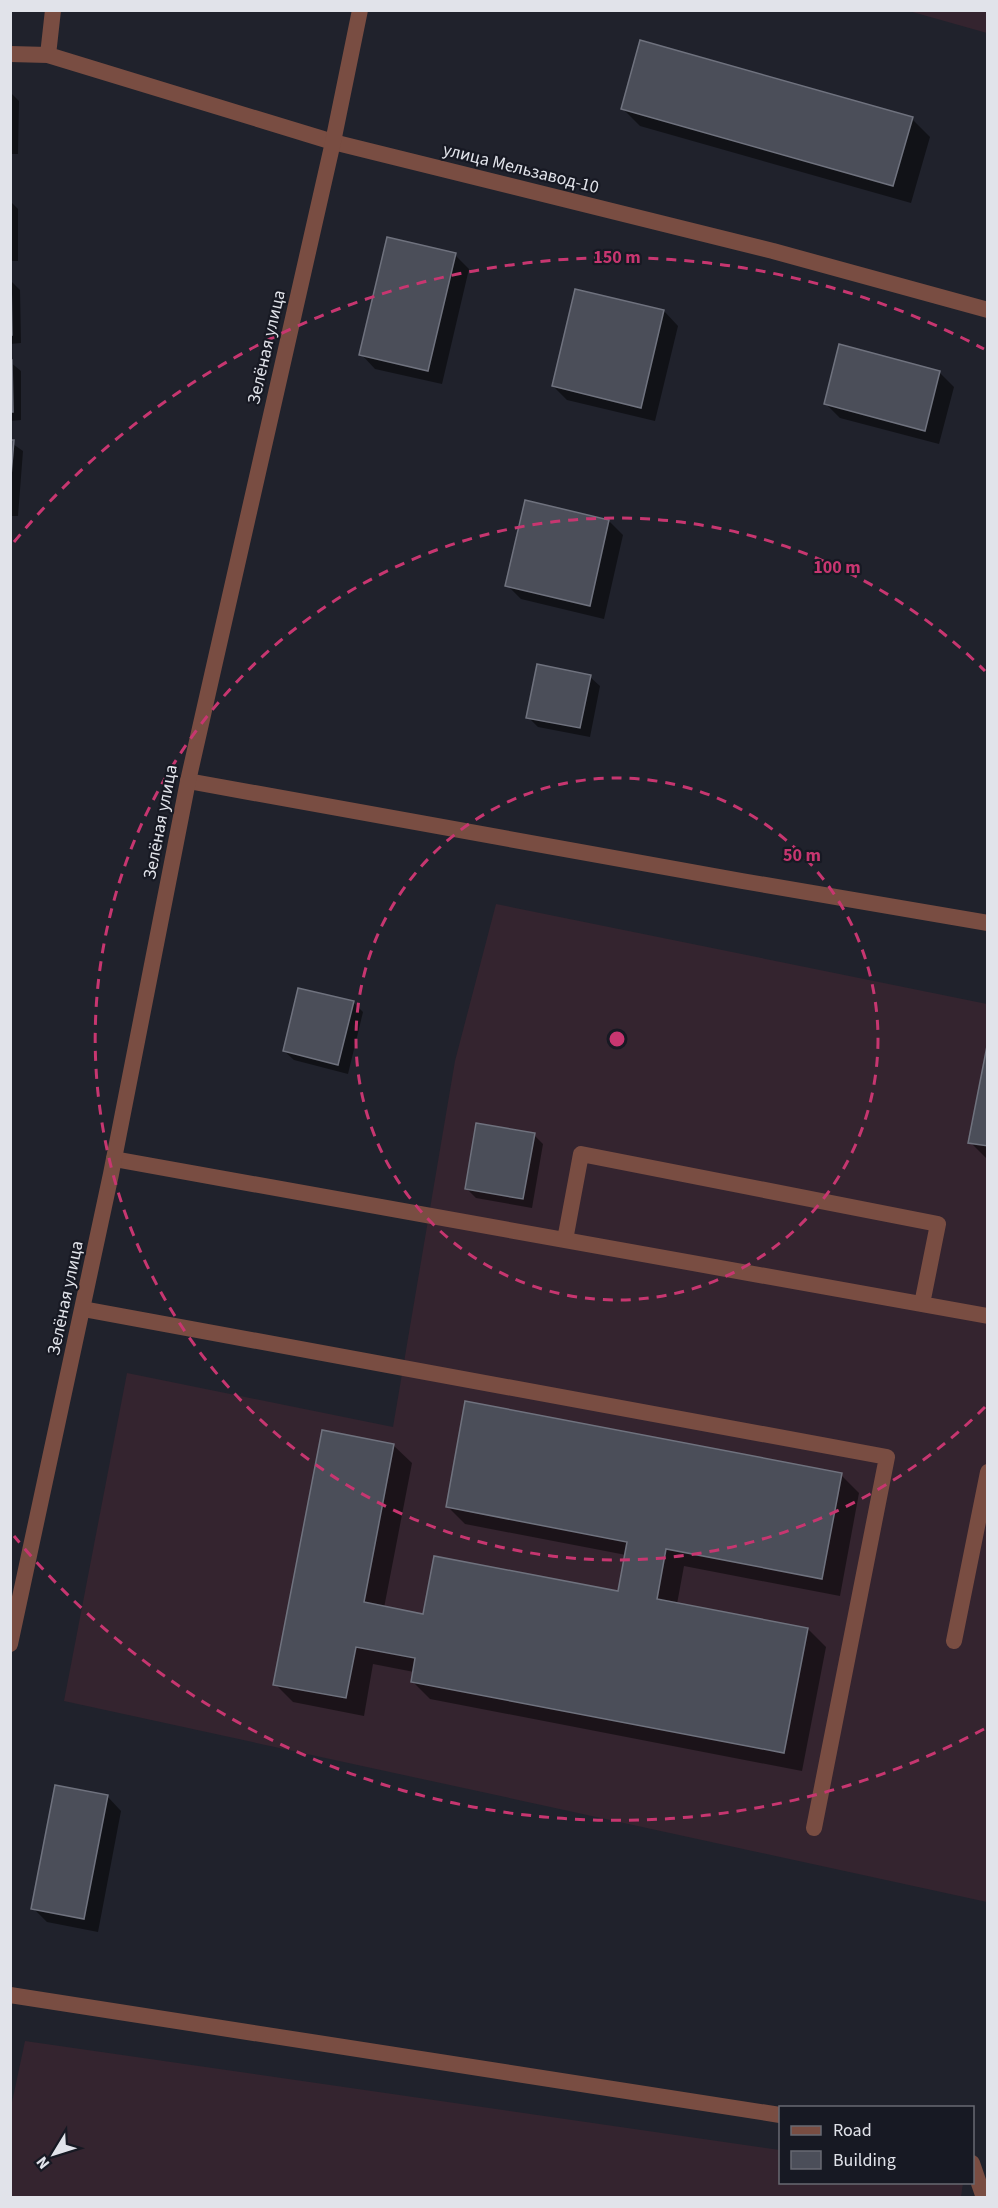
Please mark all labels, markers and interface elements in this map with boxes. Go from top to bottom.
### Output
street label: улица Мельзавод-10 [440,137,602,200]
text: 150 m [593,245,641,270]
street label: Зелёная улица [241,288,292,407]
text: 100 m [813,555,861,580]
street label: Зелёная улица [137,762,184,882]
text: 50 m [783,843,821,868]
centre of rings [607,1029,627,1049]
street label: Зелёная улица [41,1238,90,1358]
legend [779,2106,974,2184]
text: Road [833,2118,872,2143]
north arrow [24,2124,84,2184]
text: Building [833,2148,896,2173]
text: N [31,2152,55,2174]

